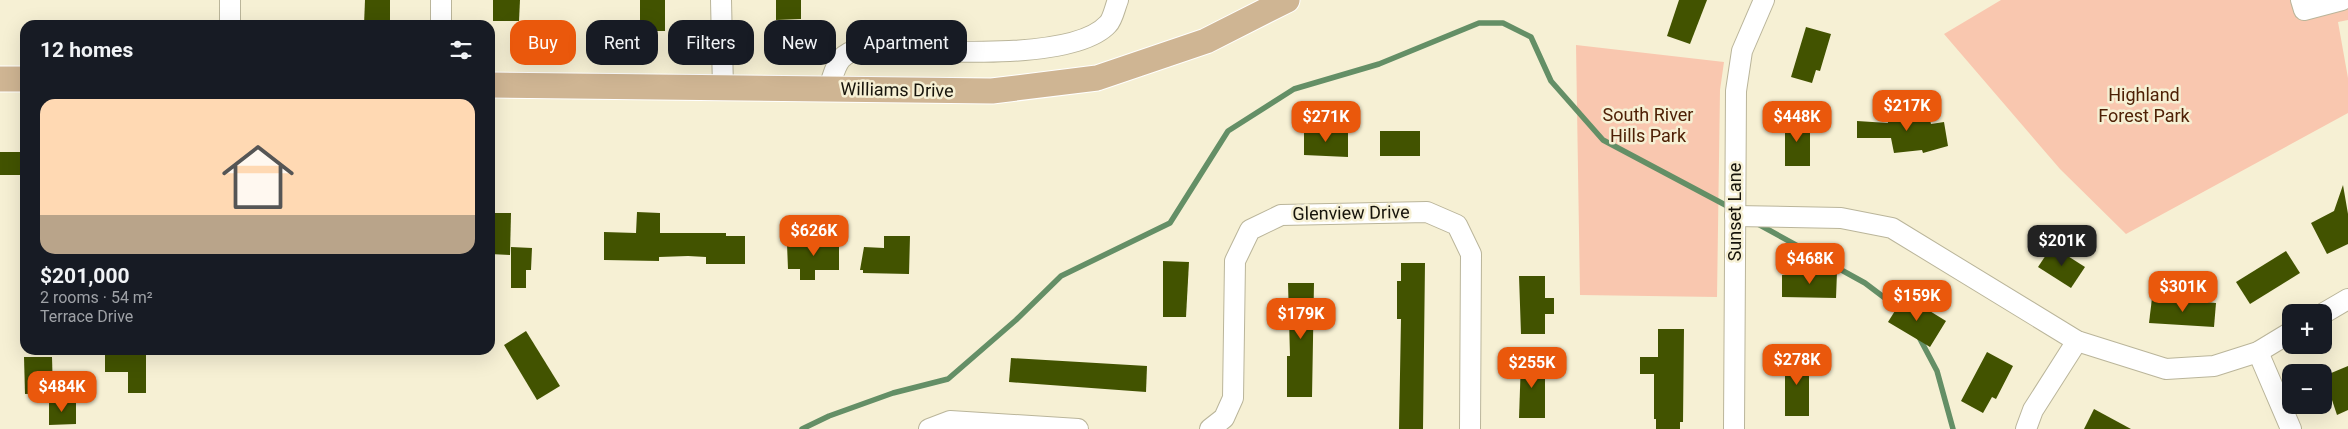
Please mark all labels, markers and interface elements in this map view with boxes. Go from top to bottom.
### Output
chip: Buy [510,20,576,65]
chip: Rent [586,20,658,65]
chip: Filters [668,20,754,65]
chip: New [764,20,836,65]
chip: Apartment [846,20,967,65]
icon: filters [447,36,475,64]
text: 12 homes [40,38,133,62]
street label: Williams Drive [840,78,954,101]
park label: Highland Forest Park [2098,84,2191,126]
pin: $217K [1872,90,1942,132]
text: $217K [1884,96,1930,115]
pin: $271K [1291,100,1361,143]
pin: $448K [1762,100,1832,143]
park label: South River Hills Park [1603,104,1693,146]
text: $271K [1303,107,1349,126]
text: $448K [1774,107,1820,126]
icon: home [213,132,303,222]
street label: Sunset Lane [1724,163,1745,261]
street label: Glenview Drive [1292,201,1410,224]
pin: $626K [779,214,849,257]
text: $626K [791,221,837,240]
pin: $201K [2027,224,2097,267]
text: $201K [2039,231,2085,250]
pin: $468K [1775,242,1845,285]
text: $468K [1787,249,1833,268]
text: $201,000 [40,264,130,288]
pin: $301K [2148,270,2218,313]
text: $301K [2160,277,2206,296]
pin: $159K [1882,280,1952,322]
text: $159K [1894,286,1940,305]
text: 2 rooms · 54 m² [40,288,153,307]
pin: $179K [1266,298,1336,340]
text: $179K [1278,304,1324,323]
map controls [2282,304,2332,414]
button: + [2282,304,2332,354]
text: Terrace Drive [40,307,133,326]
pin: $278K [1762,344,1832,386]
pin: $255K [1497,346,1567,389]
text: $278K [1774,350,1820,369]
text: $255K [1509,353,1555,372]
button: − [2282,364,2332,414]
pin: $484K [27,370,97,413]
text: $484K [39,377,85,396]

